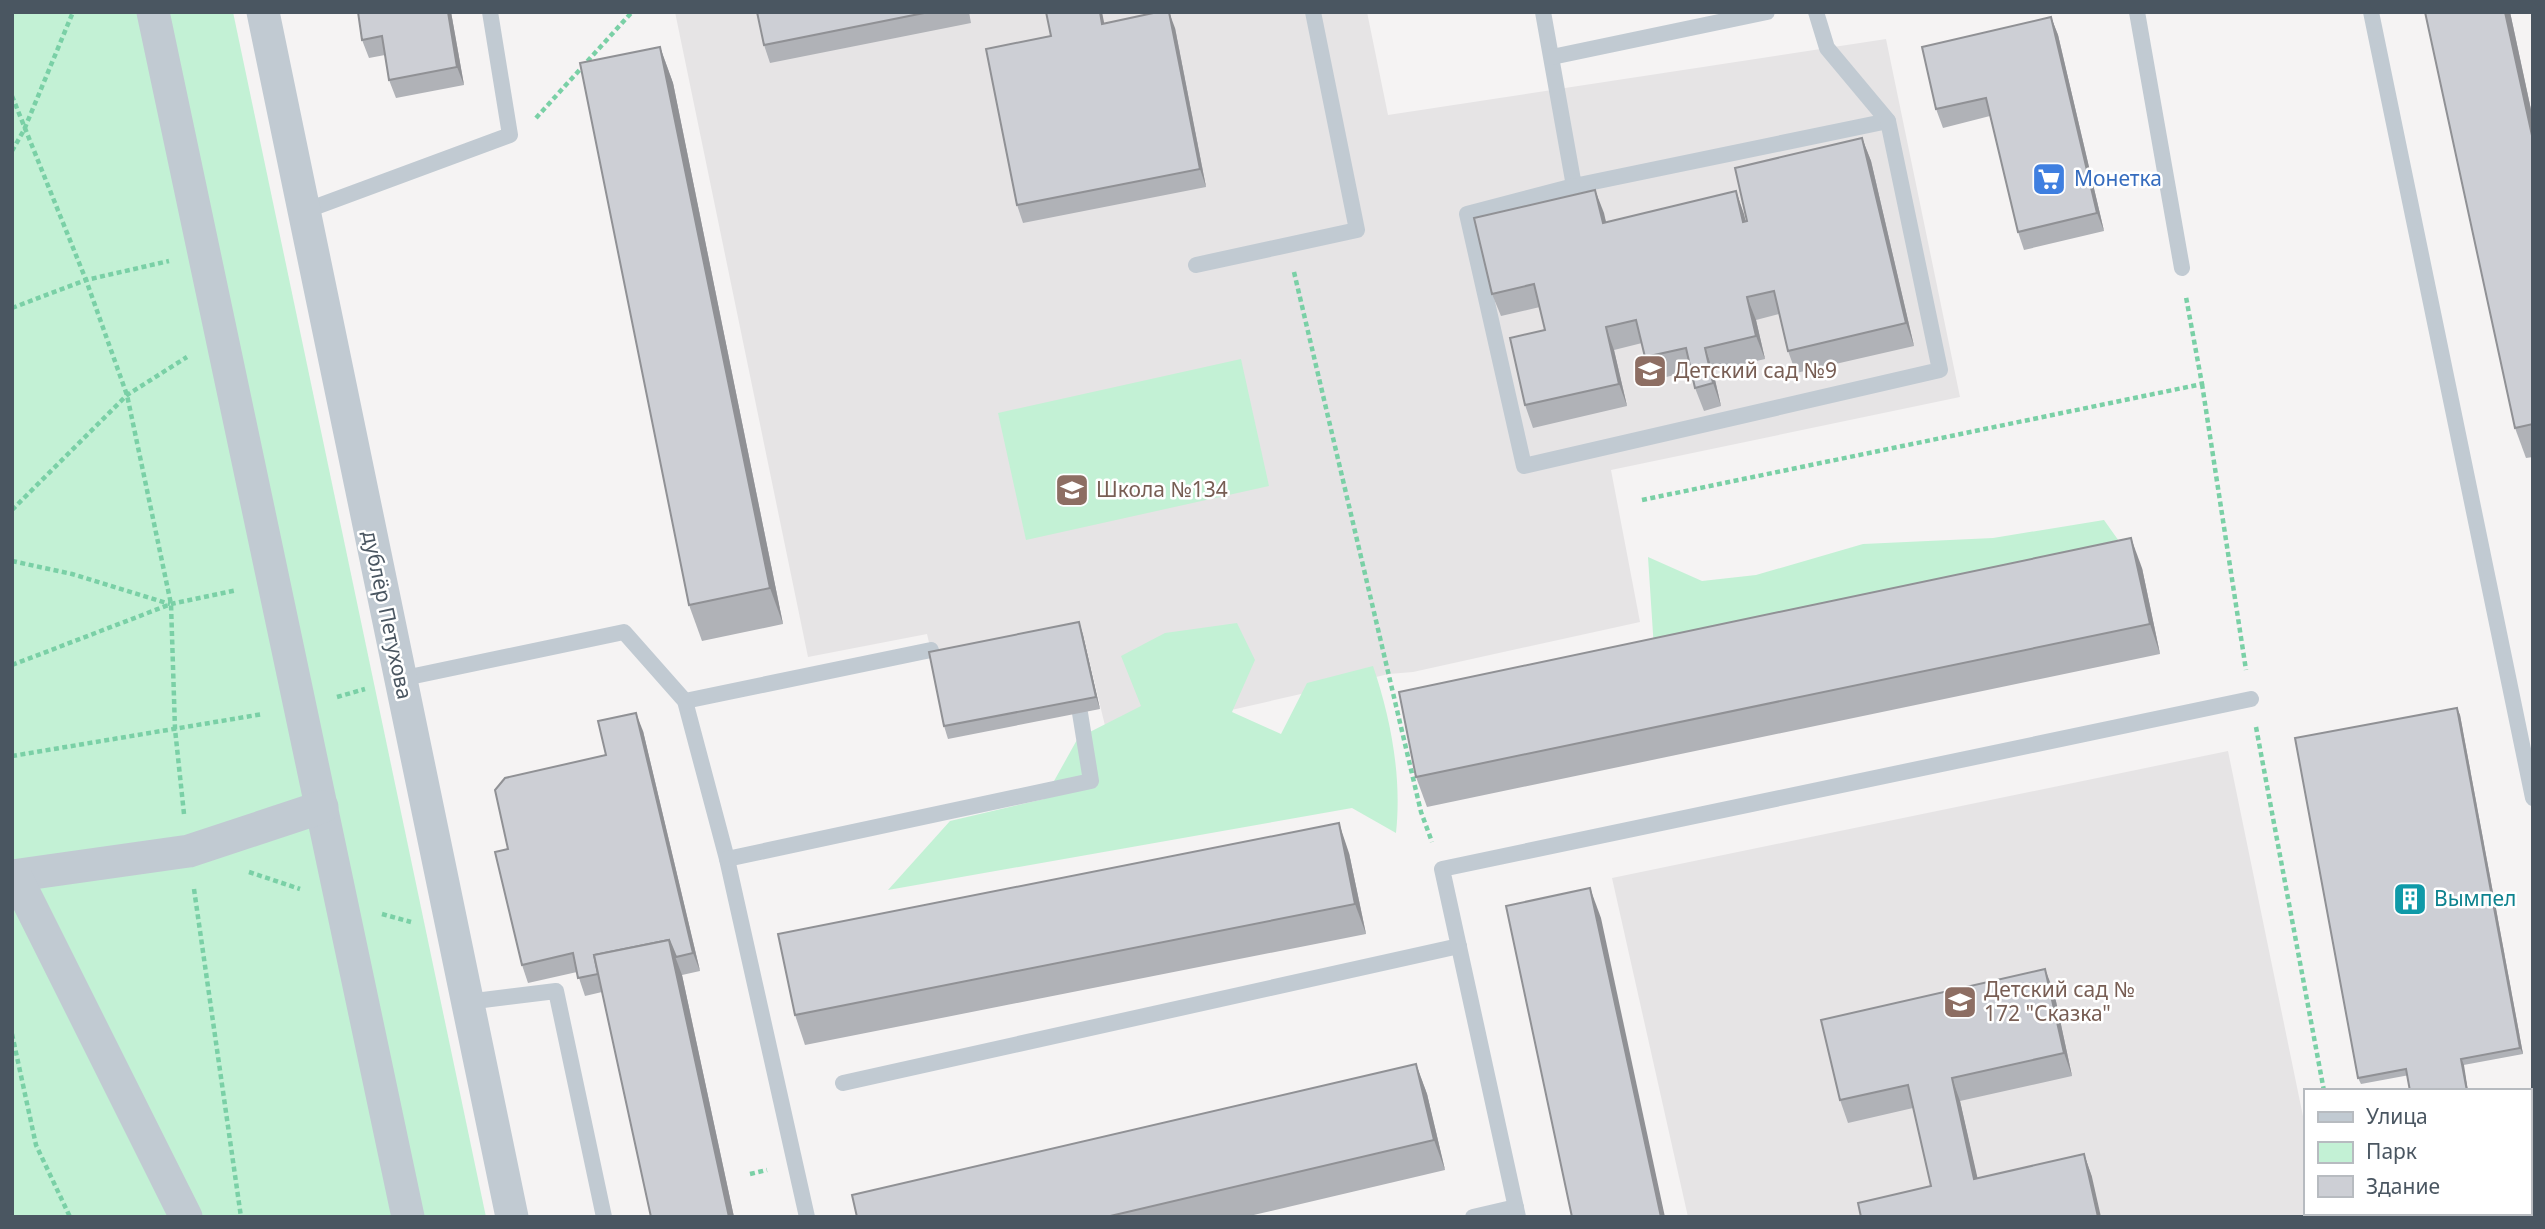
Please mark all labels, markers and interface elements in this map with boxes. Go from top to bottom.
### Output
supermarket icon: Монетка [2030,160,2068,198]
place label: Монетка [2074,164,2162,192]
school or university icon: Детский сад №9 [1631,352,1669,390]
place label: Детский сад №9 [1674,356,1837,384]
school or university icon: Школа №134 [1053,471,1091,509]
place label: Школа №134 [1096,475,1228,503]
street label: дублёр Петухова [356,528,420,702]
building icon: Вымпел [2391,880,2429,918]
place label: Вымпел [2434,884,2516,912]
place label: Детский сад № 172 "Сказка" [1984,975,2135,1027]
school or university icon: Детский сад № 172 "Сказка" [1941,983,1979,1021]
legend [2304,1089,2531,1215]
text: Улица [2366,1102,2428,1130]
text: Парк [2366,1137,2417,1165]
text: Здание [2366,1172,2440,1200]

